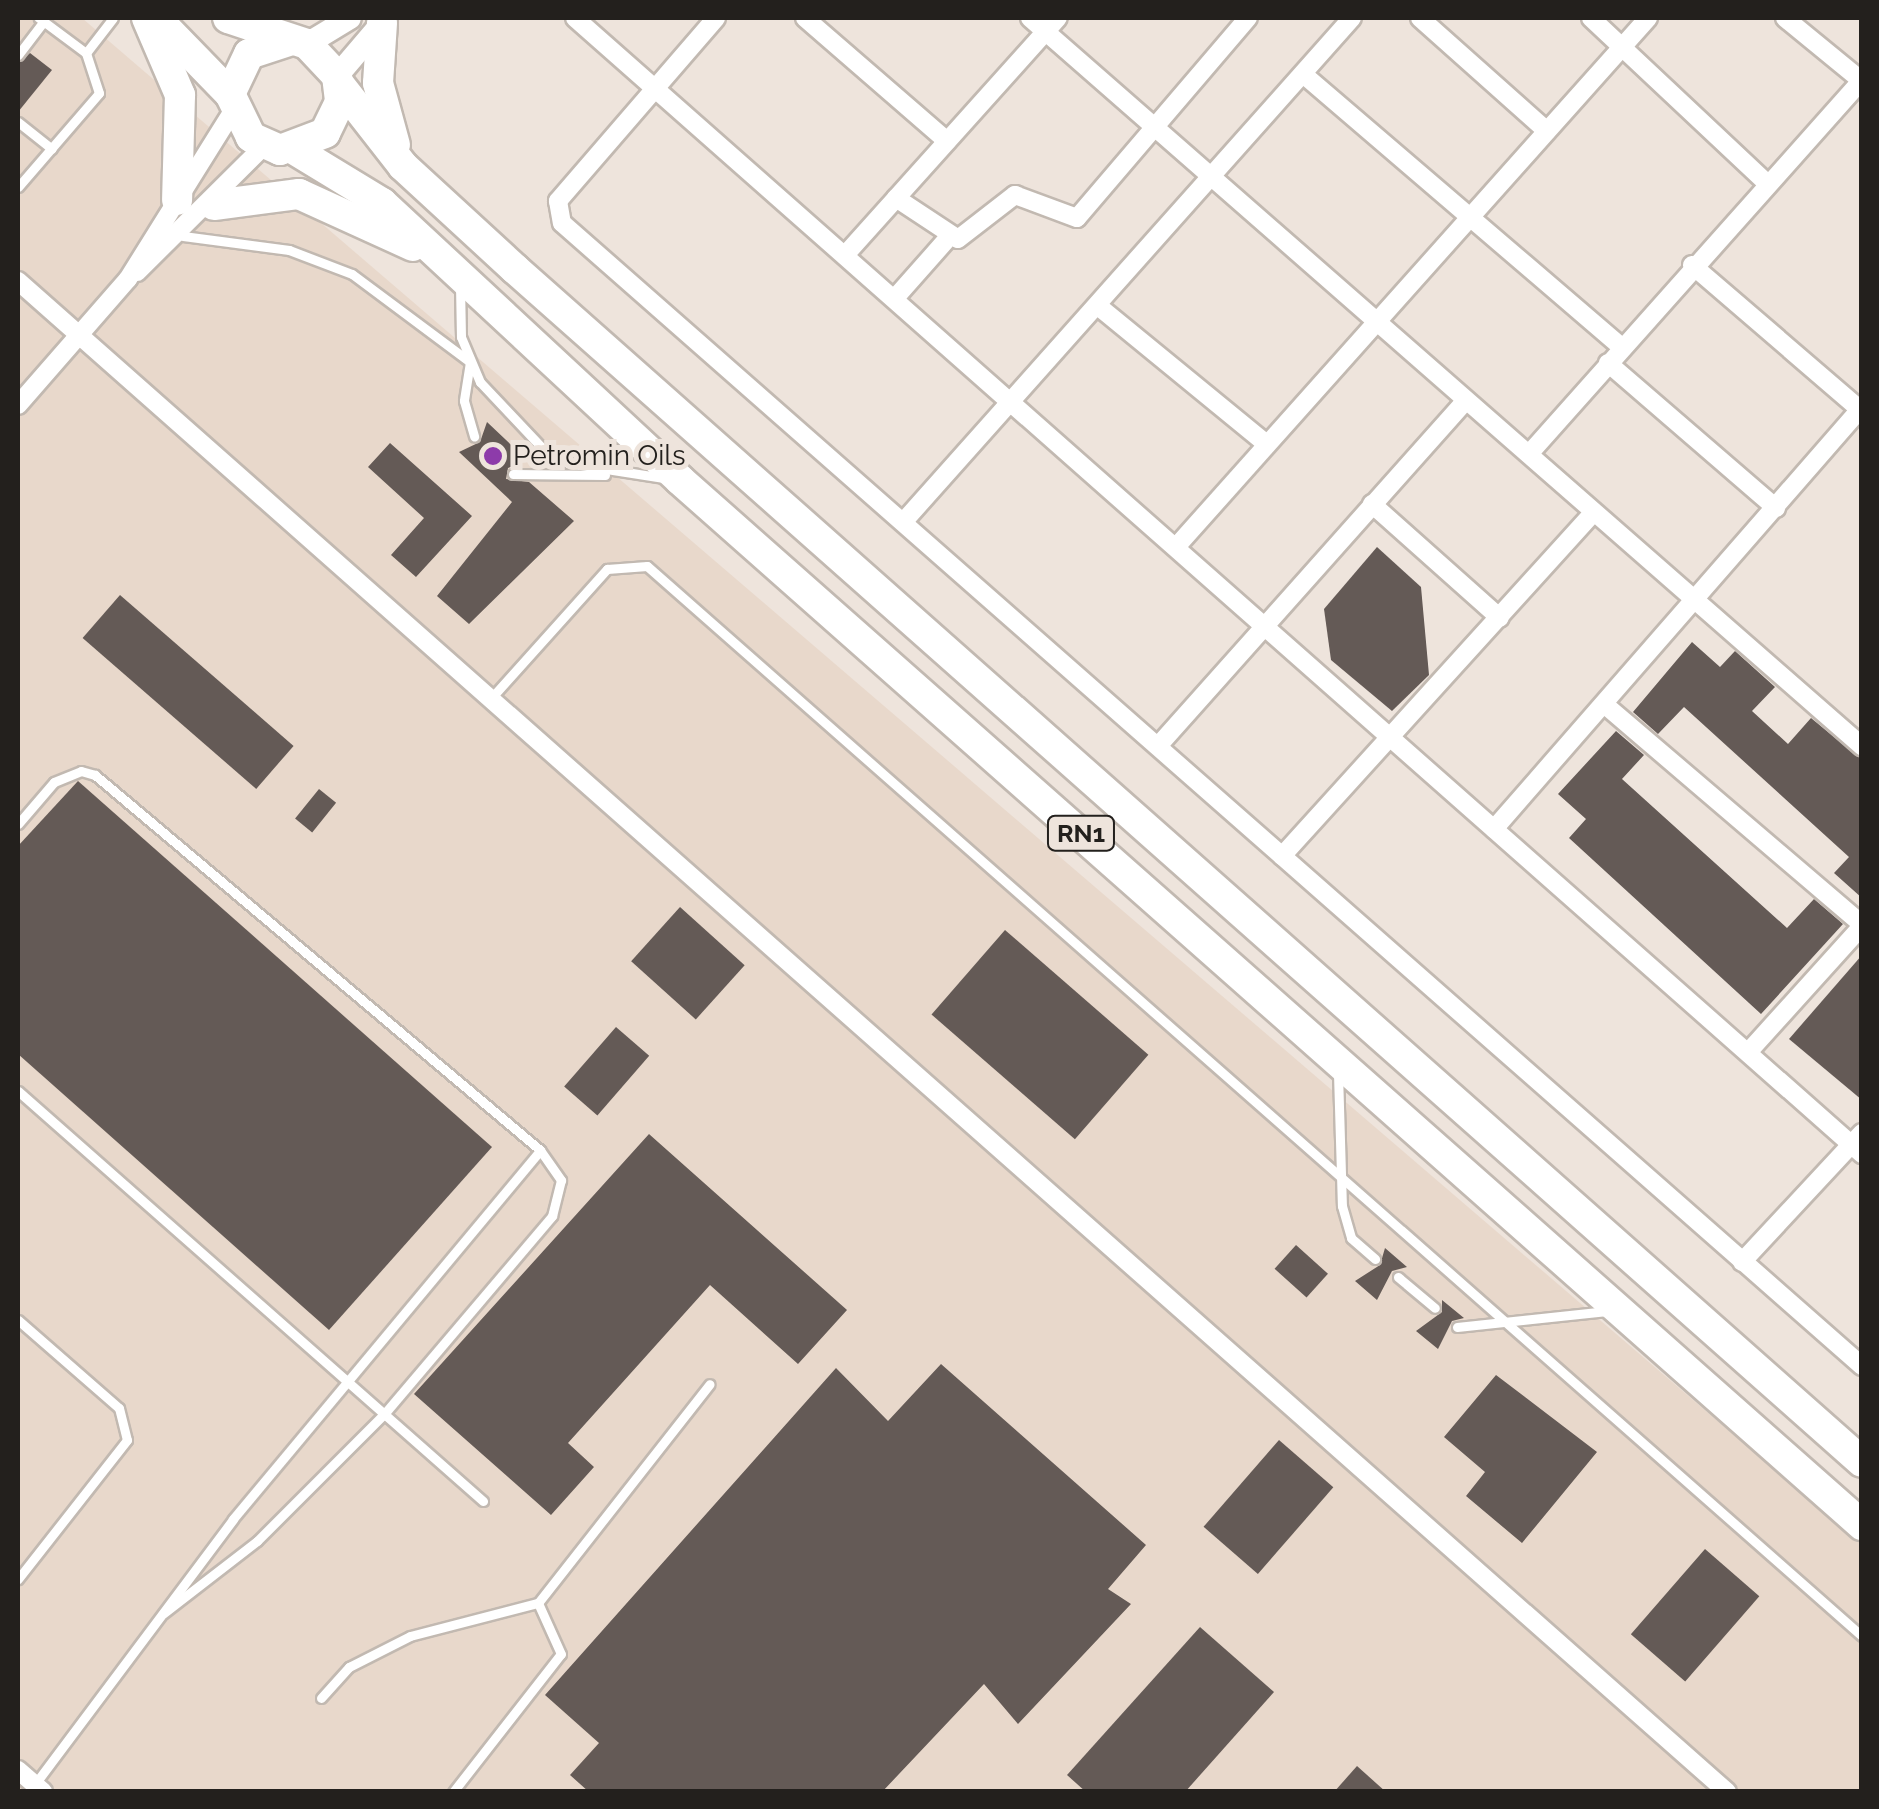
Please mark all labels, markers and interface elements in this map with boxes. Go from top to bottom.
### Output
place label: Petromin Oils [513,439,685,473]
marker: Petromin Oils [482,445,504,467]
road number: RN1 [1046,813,1116,853]

